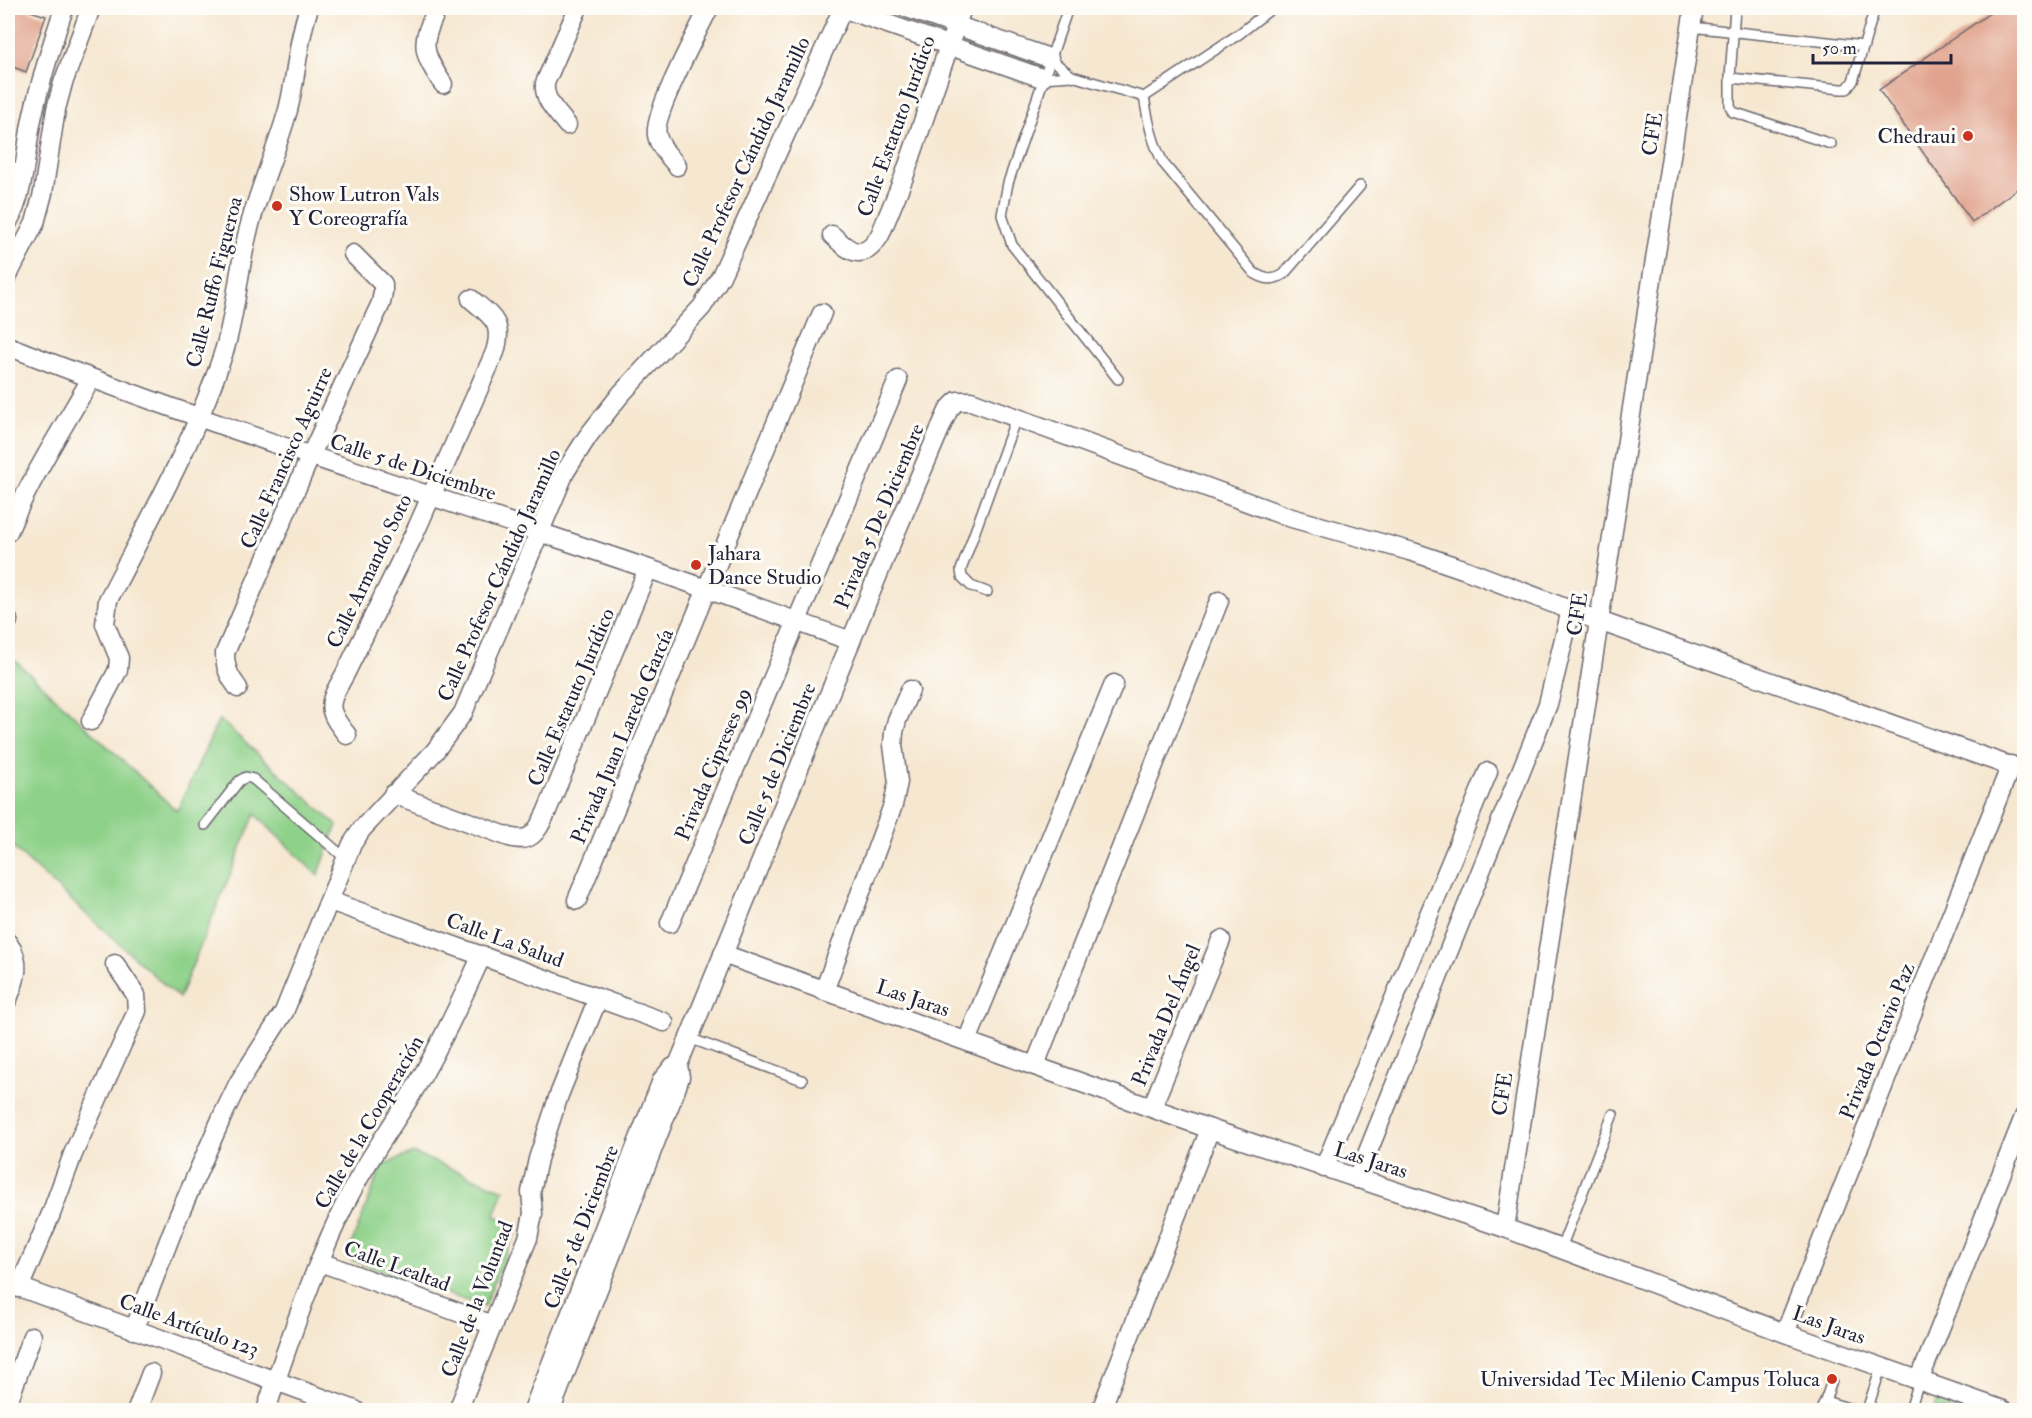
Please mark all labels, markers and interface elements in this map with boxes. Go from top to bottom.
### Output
scale bar [1813,27,1951,65]
street label: Calle Profesor Cándido Jaramillo [676,32,817,292]
street label: Calle Estatuto Jurídico [851,32,942,221]
text: 50 m [1822,37,1857,60]
street label: CFE [1636,110,1669,158]
place label: Chedraui [1878,123,1956,150]
marker: Chedraui [1961,129,1975,143]
place label: Show Lutron Vals Y Coreografía [289,181,439,232]
street label: Calle Ruffo Figueroa [180,193,249,370]
marker: Show Lutron Vals Y Coreografía [270,199,284,213]
street label: Calle Francisco Aguirre [234,363,339,553]
street label: Privada 5 De Diciembre [828,419,931,613]
street label: Calle 5 de Diciembre [326,428,500,507]
street label: Calle Profesor Cándido Jaramillo [431,445,568,706]
street label: Calle Armando Soto [320,490,418,653]
place label: Jahara Dance Studio [707,540,821,591]
marker: Jahara Dance Studio [689,558,703,572]
street label: CFE [1561,590,1594,638]
street label: Calle Estatuto Jurídico [522,604,621,790]
street label: Privada Juan Laredo García [565,624,680,848]
street label: Calle 5 de Diciembre [732,679,823,850]
street label: Privada Cipreses 99 [669,684,758,845]
street label: Calle La Salud [442,907,568,974]
street label: Privada Del Ángel [1126,940,1207,1090]
street label: Privada Octavio Paz [1834,959,1921,1124]
street label: Las Jaras [873,973,953,1024]
street label: Calle de la Cooperación [309,1030,430,1214]
street label: CFE [1486,1070,1519,1118]
street label: Las Jaras [1331,1136,1411,1185]
street label: Calle 5 de Diciembre [538,1141,625,1313]
street label: Calle de la Voluntad [435,1216,520,1381]
street label: Calle Lealtad [340,1235,454,1298]
street label: Calle Artículo 123 [115,1288,262,1363]
street label: Las Jaras [1789,1300,1869,1351]
place label: Universidad Tec Milenio Campus Toluca [1480,1366,1820,1393]
marker: Universidad Tec Milenio Campus Toluca [1825,1372,1839,1386]

